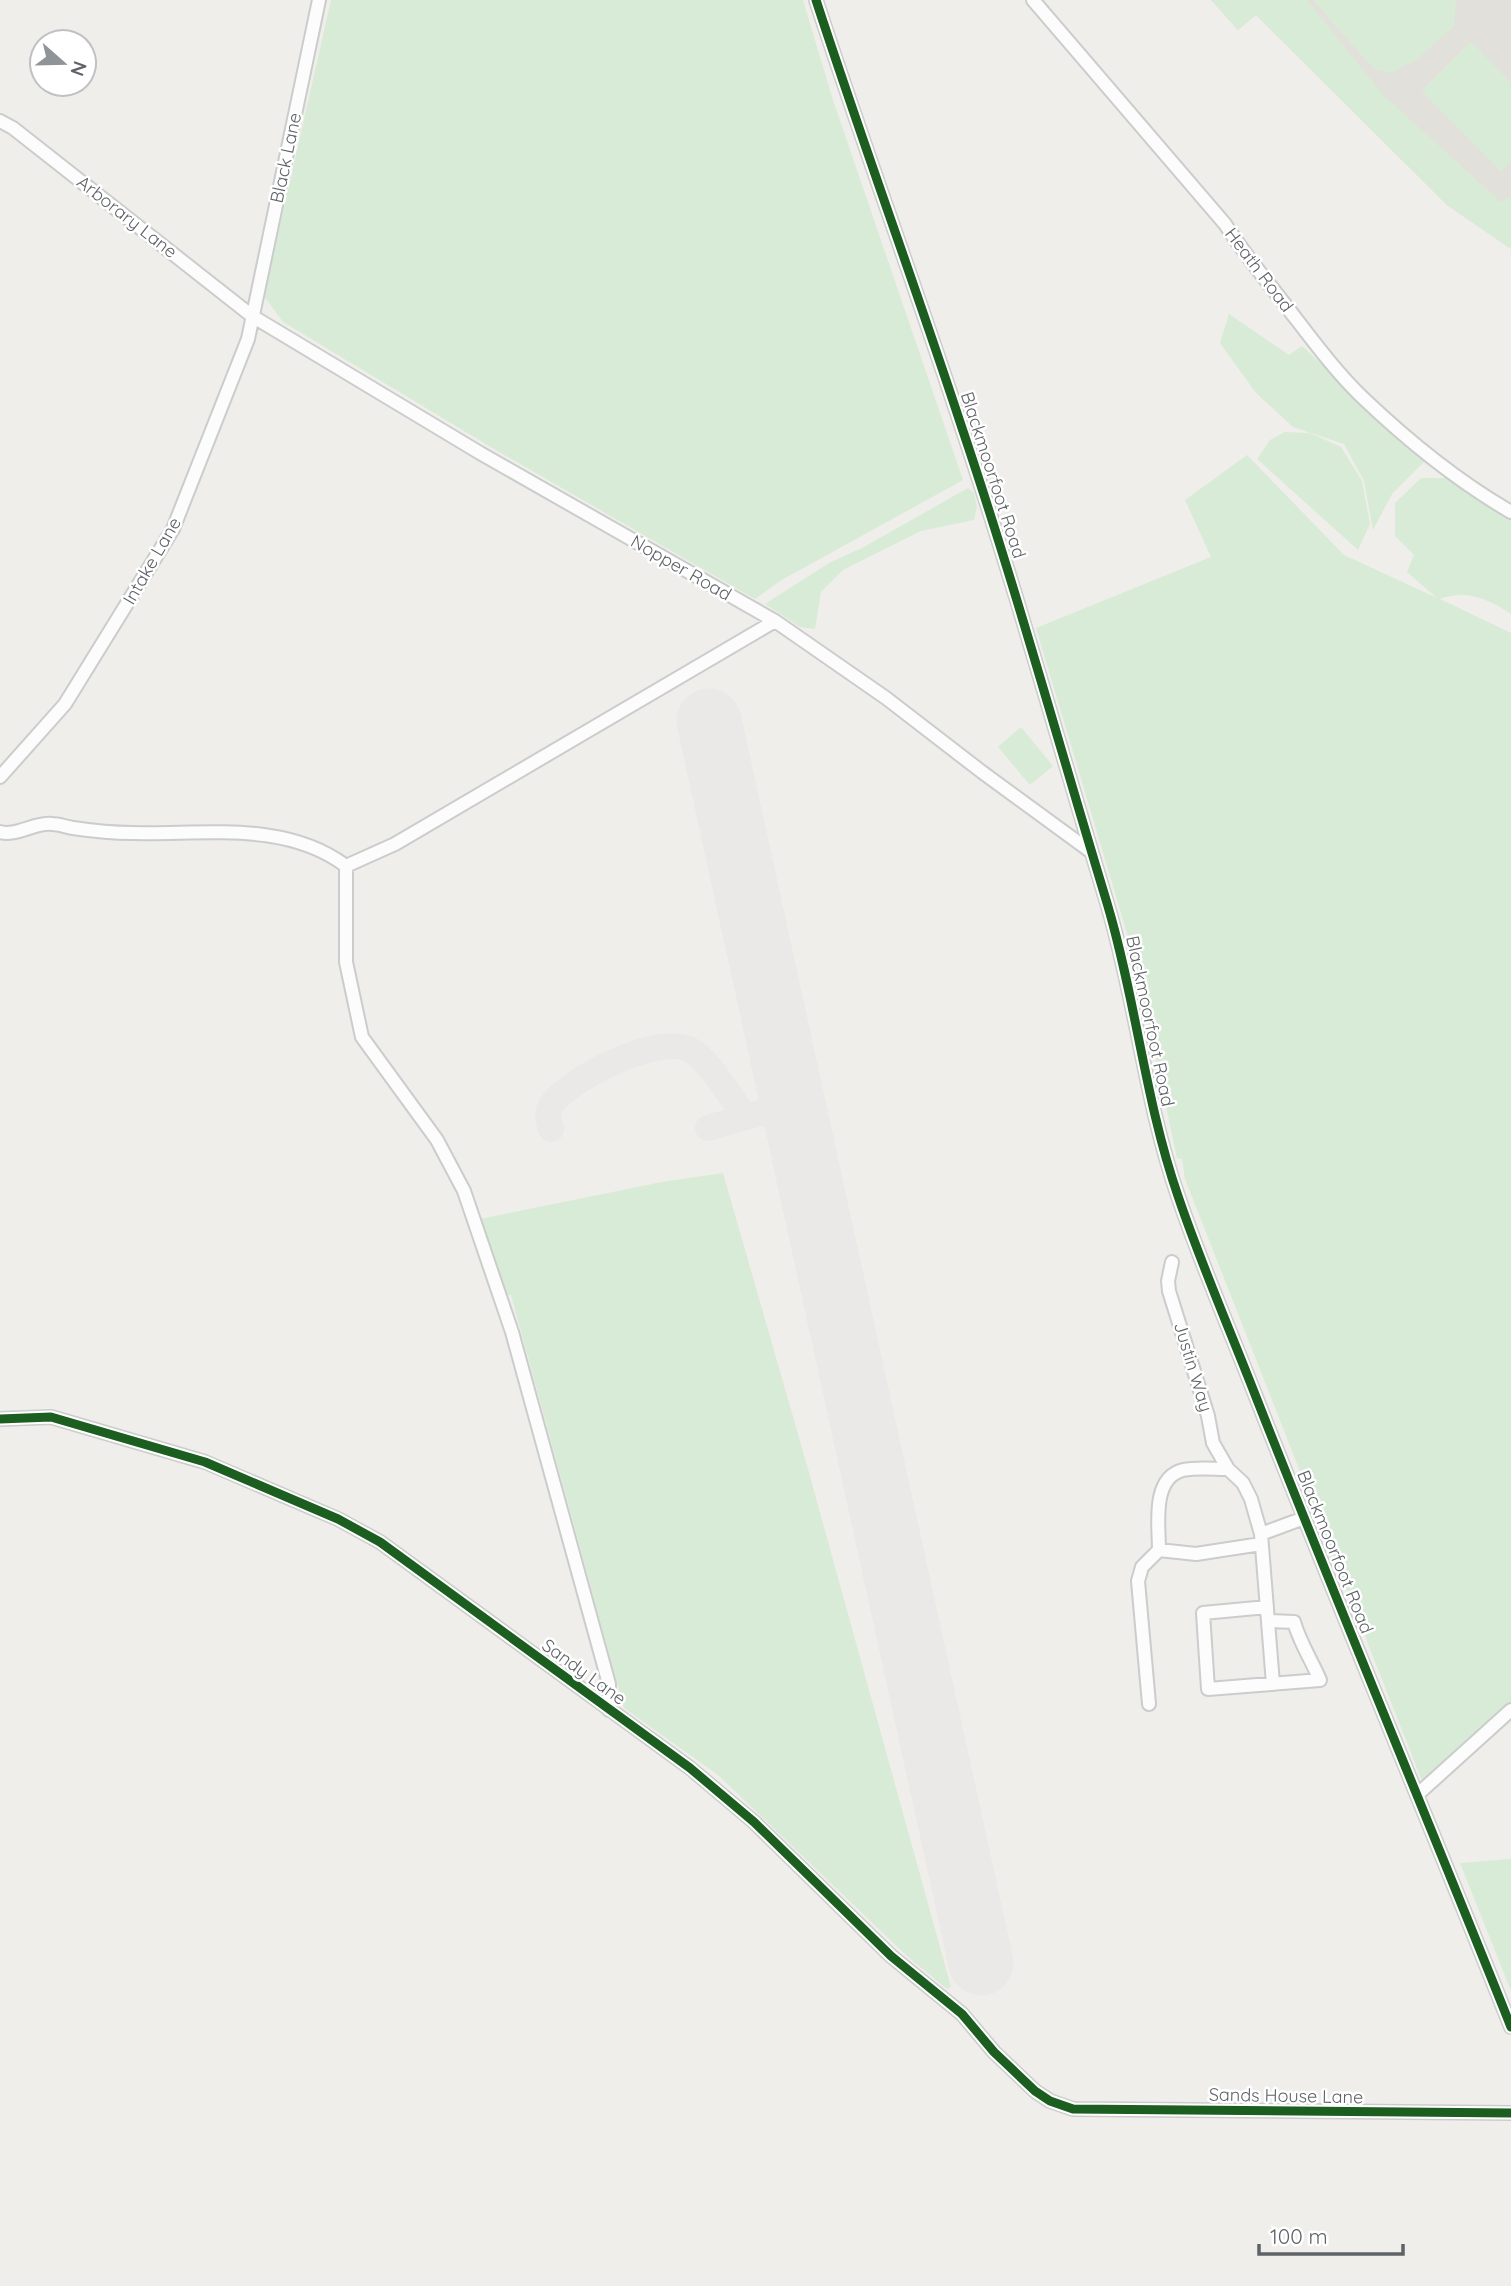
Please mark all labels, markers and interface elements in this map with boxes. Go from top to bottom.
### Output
north arrow [28,28,98,98]
text: N [65,58,93,79]
street label: Black Lane [265,111,306,205]
street label: Arborary Lane [73,170,182,263]
street label: Heath Road [1220,223,1299,317]
street label: Blackmoorfoot Road [956,389,1031,561]
street label: Intake Lane [117,513,186,609]
street label: Nopper Road [627,529,736,606]
street label: Blackmoorfoot Road [1121,933,1180,1108]
street label: Justin Way [1169,1319,1218,1415]
street label: Blackmoorfoot Road [1292,1467,1379,1637]
street label: Sandy Lane [538,1633,631,1710]
street label: Sands House Lane [1209,2083,1363,2108]
scale bar [1259,2212,1402,2256]
text: 100 m [1270,2223,1328,2249]

